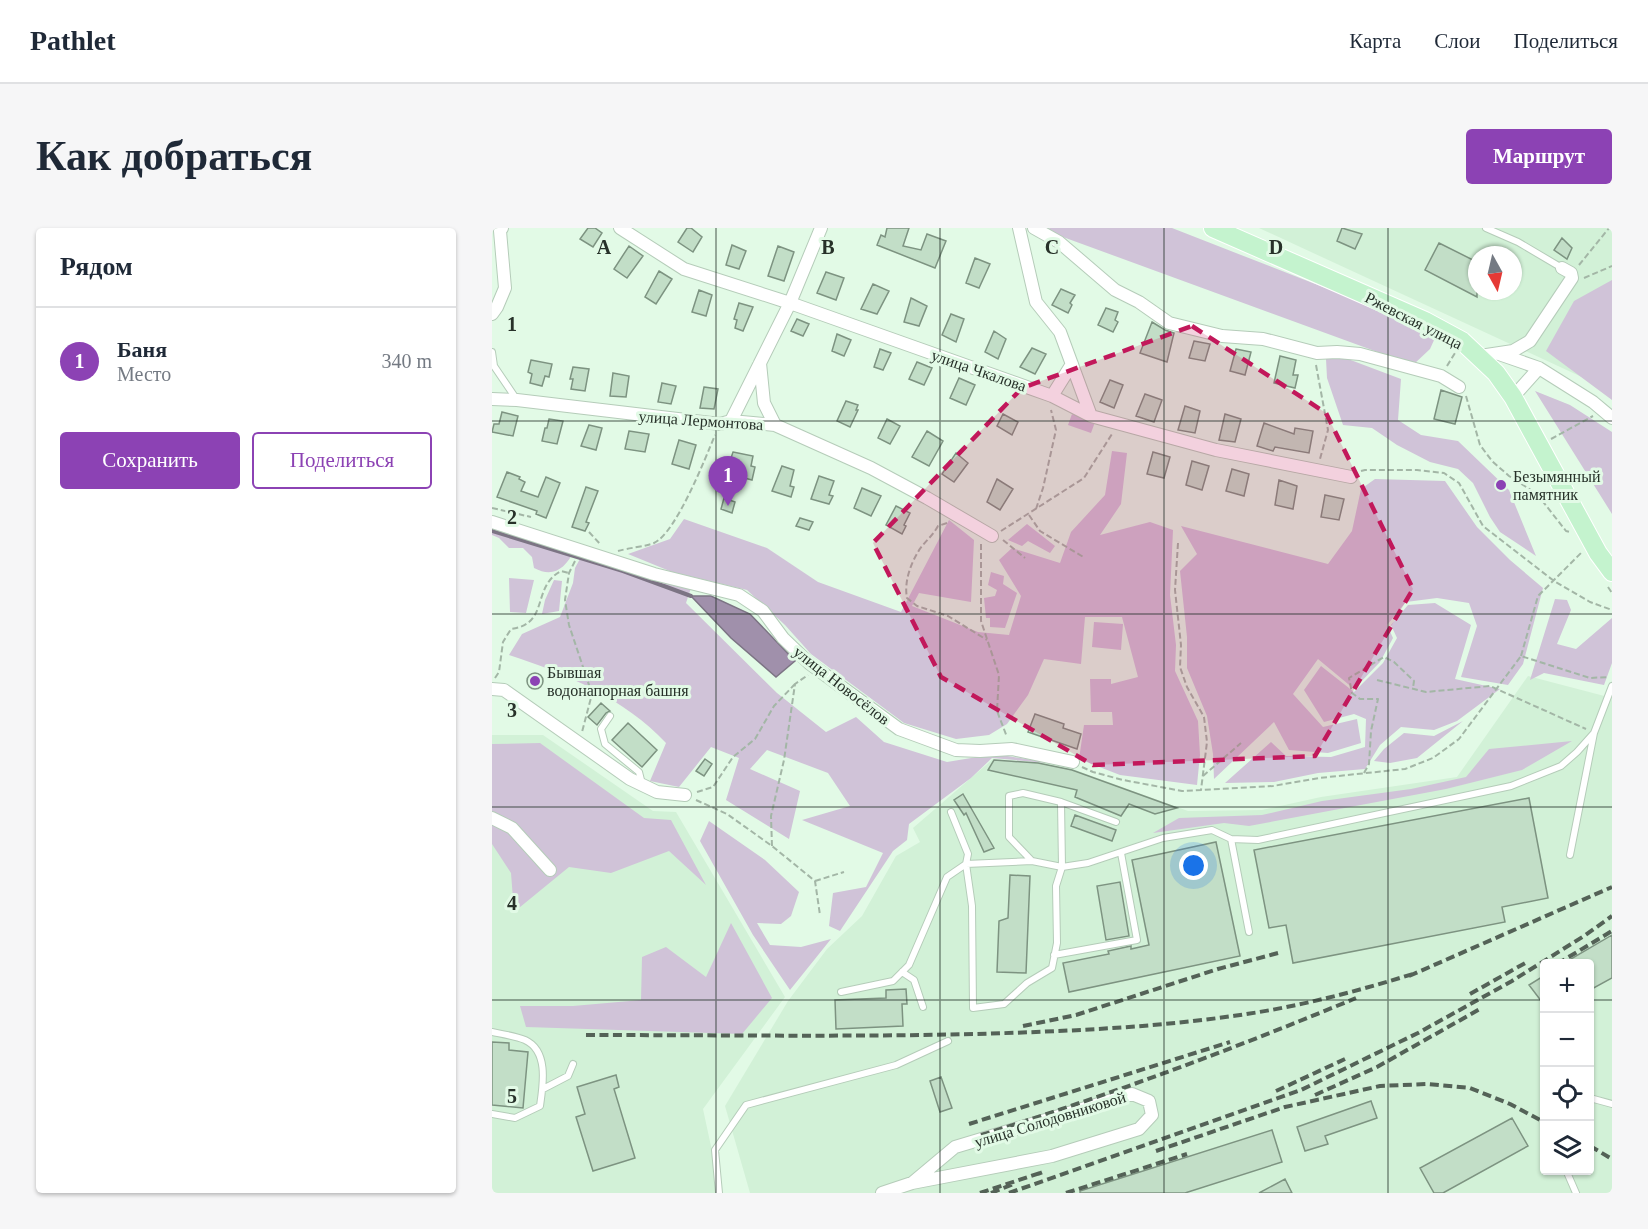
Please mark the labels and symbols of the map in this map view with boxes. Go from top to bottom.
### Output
text: A [597,236,612,258]
text: B [821,236,835,258]
text: C [1045,236,1059,258]
text: D [1269,236,1283,258]
north arrow [1468,246,1522,300]
street label: Ржевская улица [1362,289,1465,353]
text: 1 [507,313,517,335]
street label: улица Чкалова [929,346,1028,396]
street label: улица Лермонтова [638,408,764,434]
pin: 1 [708,456,748,506]
place label: Безымянный памятник [1513,468,1601,503]
marker: Безымянный памятник [1494,478,1508,492]
text: 2 [507,506,517,528]
street label: улица Новосёлов [790,643,893,729]
place label: Бывшая водонапорная башня [547,664,689,700]
marker: Бывшая водонапорная башня [528,674,542,688]
text: 3 [507,699,517,721]
your location [1179,851,1208,880]
text: 4 [507,892,517,914]
text: 5 [507,1085,517,1107]
street label: улица Солодовниковой [972,1088,1129,1152]

